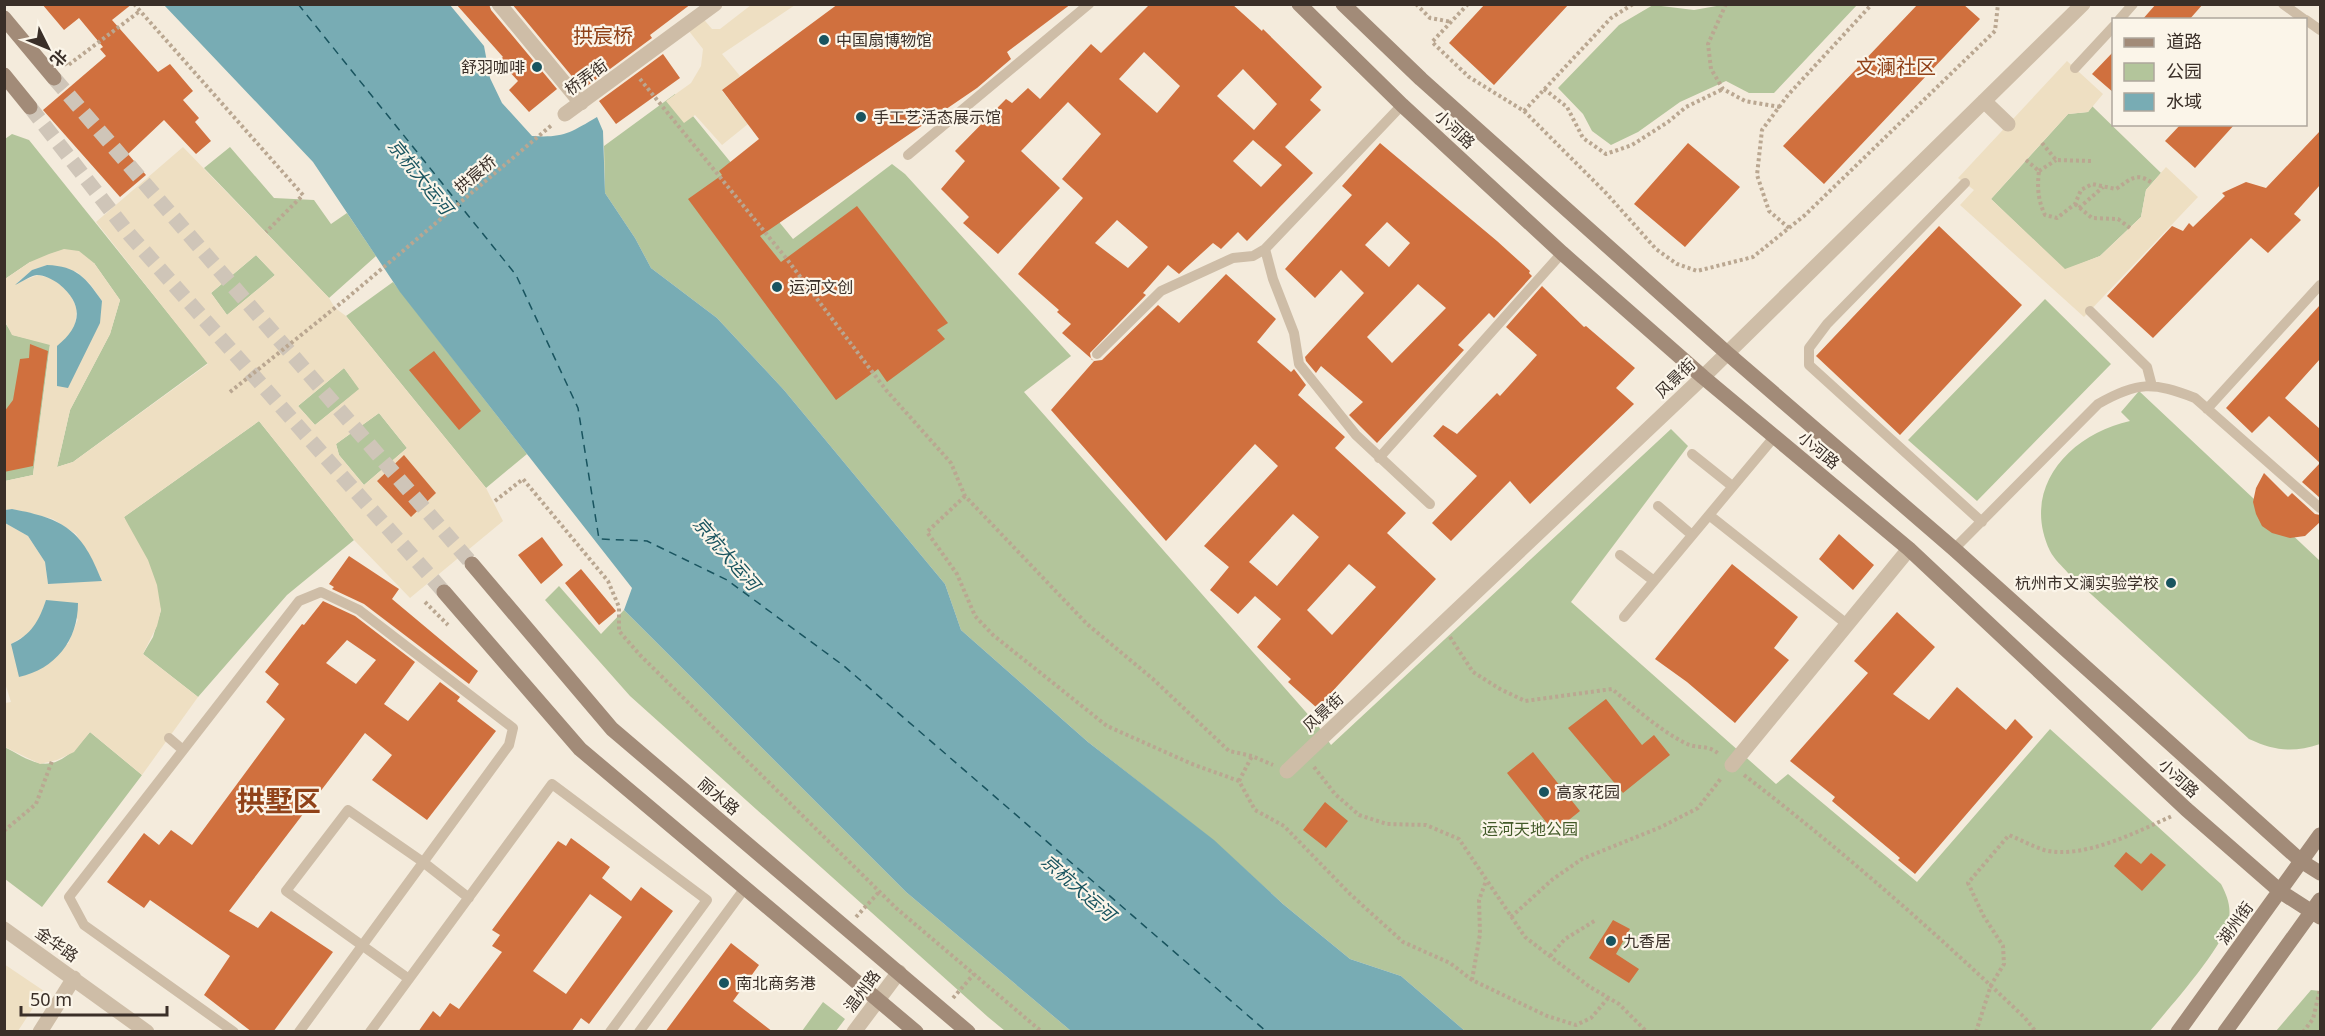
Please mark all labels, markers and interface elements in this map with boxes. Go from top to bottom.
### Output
north arrow [18,18,78,78]
legend [2112,18,2307,126]
district label: 拱宸桥 [573,22,633,49]
place label: 中国扇博物馆 [836,29,932,51]
text: 道路 [2166,29,2202,53]
marker: 中国扇博物馆 [817,33,831,47]
text: 北 [45,45,72,72]
district label: 文澜社区 [1856,53,1936,80]
street label: 桥弄街 [560,54,612,100]
place label: 舒羽咖啡 [461,56,525,78]
text: 公园 [2166,59,2202,83]
marker: 舒羽咖啡 [530,60,544,74]
text: 水域 [2166,89,2202,113]
street label: 小河路 [1430,105,1480,153]
place label: 手工艺活态展示馆 [873,106,1001,128]
marker: 手工艺活态展示馆 [854,110,868,124]
water label: 京杭大运河 [383,134,460,221]
street label: 拱宸桥 [450,150,500,198]
place label: 运河文创 [789,276,853,298]
marker: 运河文创 [770,280,784,294]
street label: 风景街 [1650,353,1700,403]
street label: 小河路 [1794,426,1844,474]
water label: 京杭大运河 [688,512,767,597]
place label: 杭州市文澜实验学校 [2015,572,2159,594]
marker: 杭州市文澜实验学校 [2164,576,2178,590]
street label: 风景街 [1298,688,1348,736]
street label: 小河路 [2154,754,2204,802]
street label: 丽水路 [694,772,744,820]
district label: 拱墅区 [237,781,321,819]
place label: 高家花园 [1556,781,1620,803]
marker: 高家花园 [1537,785,1551,799]
park label: 运河天地公园 [1482,818,1578,840]
water label: 京杭大运河 [1037,849,1123,928]
street label: 湖州街 [2212,897,2258,949]
street label: 金华路 [31,921,83,967]
place label: 九香居 [1623,930,1671,952]
marker: 九香居 [1604,934,1618,948]
street label: 温州路 [839,965,885,1017]
place label: 南北商务港 [736,972,816,994]
marker: 南北商务港 [717,976,731,990]
scale bar [21,979,166,1017]
text: 50 m [30,987,72,1011]

